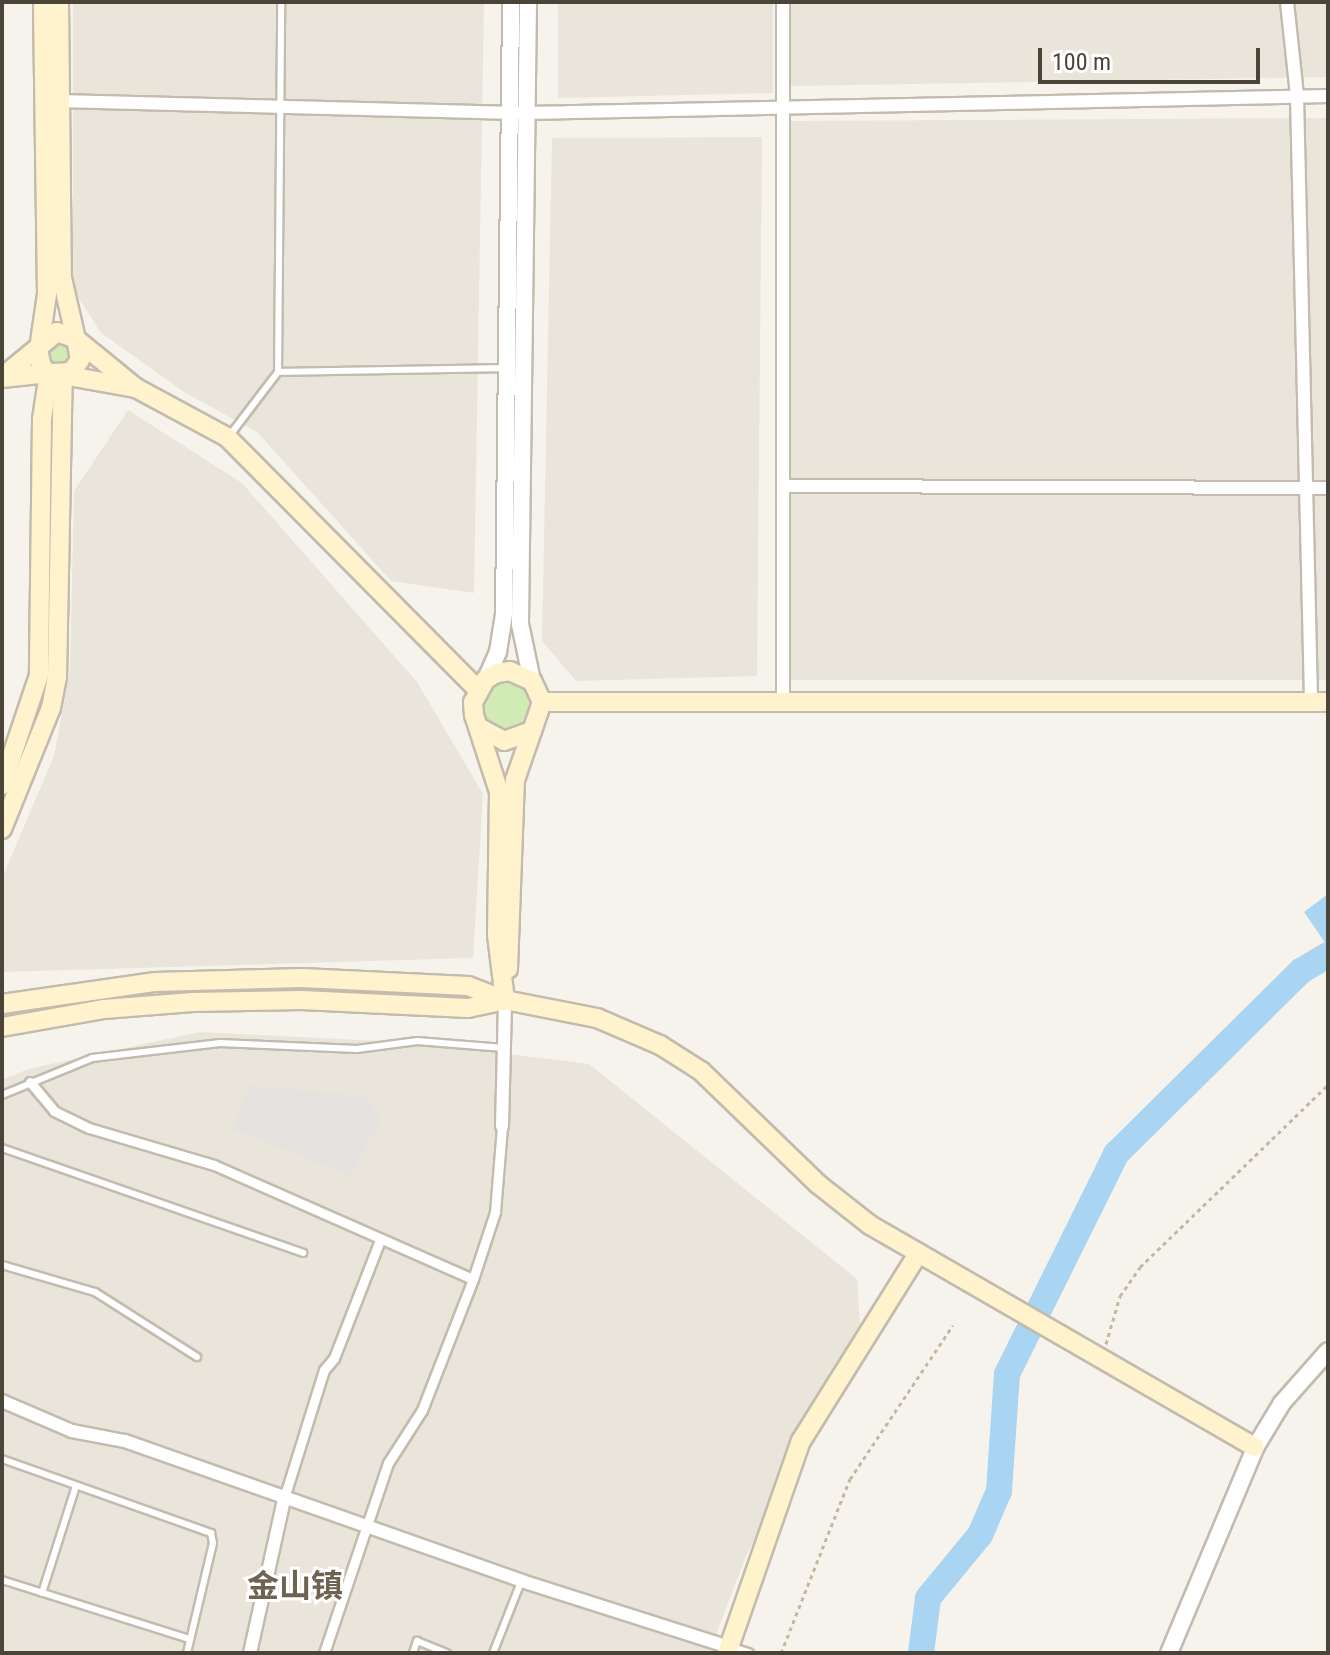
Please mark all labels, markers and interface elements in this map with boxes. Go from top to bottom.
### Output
scale bar [1042,32,1264,82]
text: 100 m [1052,48,1111,76]
district label: 金山镇 [247,1567,343,1605]

